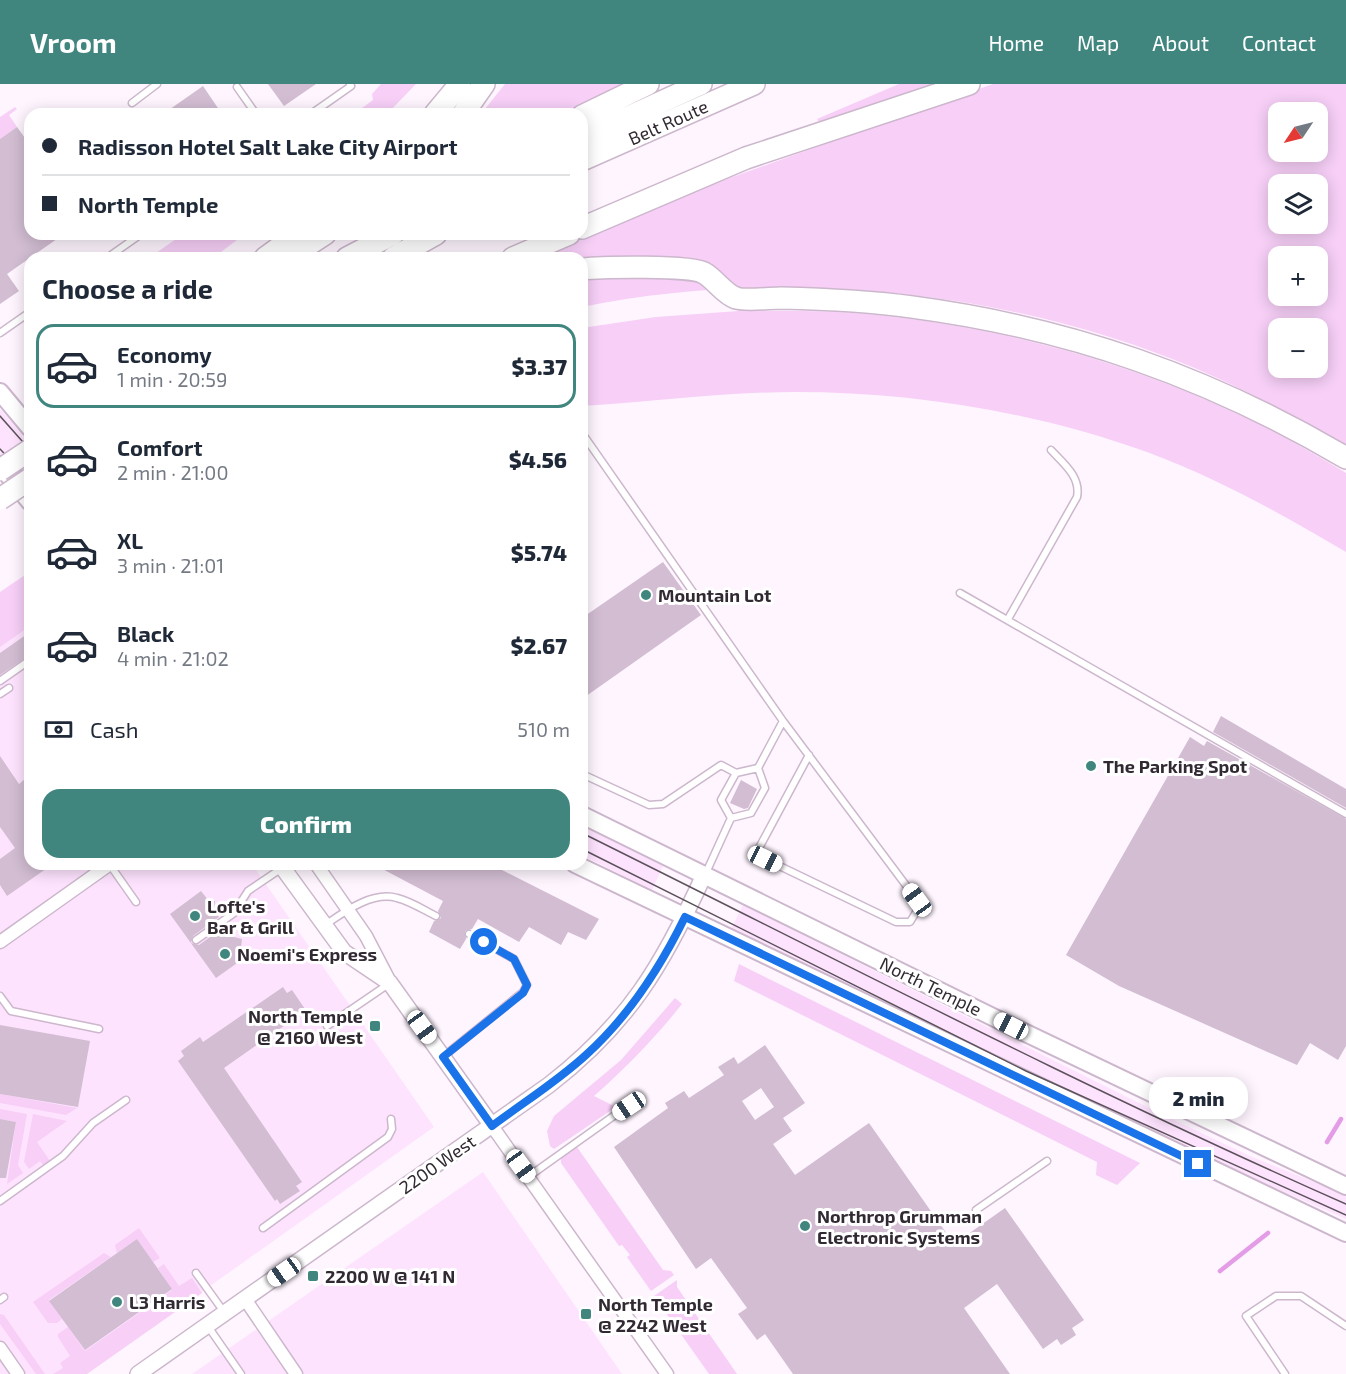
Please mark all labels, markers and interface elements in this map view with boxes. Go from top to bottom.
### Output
text: Vroom [30,25,117,59]
text: Home [988,30,1044,55]
text: Map [1077,30,1119,55]
text: About [1152,30,1209,55]
text: Contact [1242,30,1316,55]
street label: Belt Route [625,95,711,149]
north arrow [1268,102,1328,162]
map controls [1268,102,1328,378]
text: Radisson Hotel Salt Lake City Airport [78,133,458,159]
button: layers [1268,174,1328,234]
text: North Temple [78,191,218,217]
button: + [1268,246,1328,306]
text: Choose a ride [42,272,213,304]
button: − [1268,318,1328,378]
icon: car [45,339,99,393]
text: Economy [117,341,212,367]
text: $3.37 [512,353,567,379]
text: 1 min · 20:59 [117,367,227,391]
icon: car [45,432,99,486]
text: Comfort [117,434,202,460]
text: $4.56 [509,446,567,472]
text: 2 min · 21:00 [117,460,228,484]
icon: car [45,525,99,579]
text: XL [117,527,143,553]
text: $5.74 [511,539,567,565]
text: 3 min · 21:01 [117,553,224,577]
place label: Mountain Lot [658,584,772,606]
marker: Mountain Lot [639,588,653,602]
icon: car [45,618,99,672]
text: Black [117,620,174,646]
text: $2.67 [511,632,567,658]
text: 4 min · 21:02 [117,646,229,670]
icon: cash [42,713,75,746]
text: Cash [90,716,139,742]
text: 510 m [517,717,570,741]
place label: The Parking Spot [1103,755,1248,777]
marker: The Parking Spot [1084,759,1098,773]
button: Confirm [42,789,570,858]
car [745,843,785,875]
car [899,880,935,920]
place label: Lofte's Bar & Grill [207,895,294,938]
marker: Lofte's Bar & Grill [188,909,202,923]
route start [470,928,497,955]
place label: Noemi's Express [237,943,377,965]
marker: Noemi's Express [218,947,232,961]
street label: North Temple [877,952,985,1020]
place label: North Temple @ 2160 West [248,1005,364,1048]
car [404,1007,440,1047]
car [991,1010,1031,1042]
marker: North Temple @ 2160 West [368,1019,382,1033]
callout: 2 min [1148,1077,1248,1119]
text: 2 min [1173,1086,1224,1110]
car [609,1088,649,1124]
street label: 2200 West [395,1130,480,1198]
car [503,1146,539,1186]
route end [1184,1150,1211,1177]
place label: Northrop Grumman Electronic Systems [817,1205,982,1248]
marker: Northrop Grumman Electronic Systems [798,1219,812,1233]
car [264,1254,304,1290]
place label: 2200 W @ 141 N [325,1265,455,1287]
marker: 2200 W @ 141 N [306,1269,320,1283]
place label: L3 Harris [129,1291,205,1313]
place label: North Temple @ 2242 West [598,1293,713,1336]
marker: L3 Harris [110,1295,124,1309]
marker: North Temple @ 2242 West [579,1307,593,1321]

